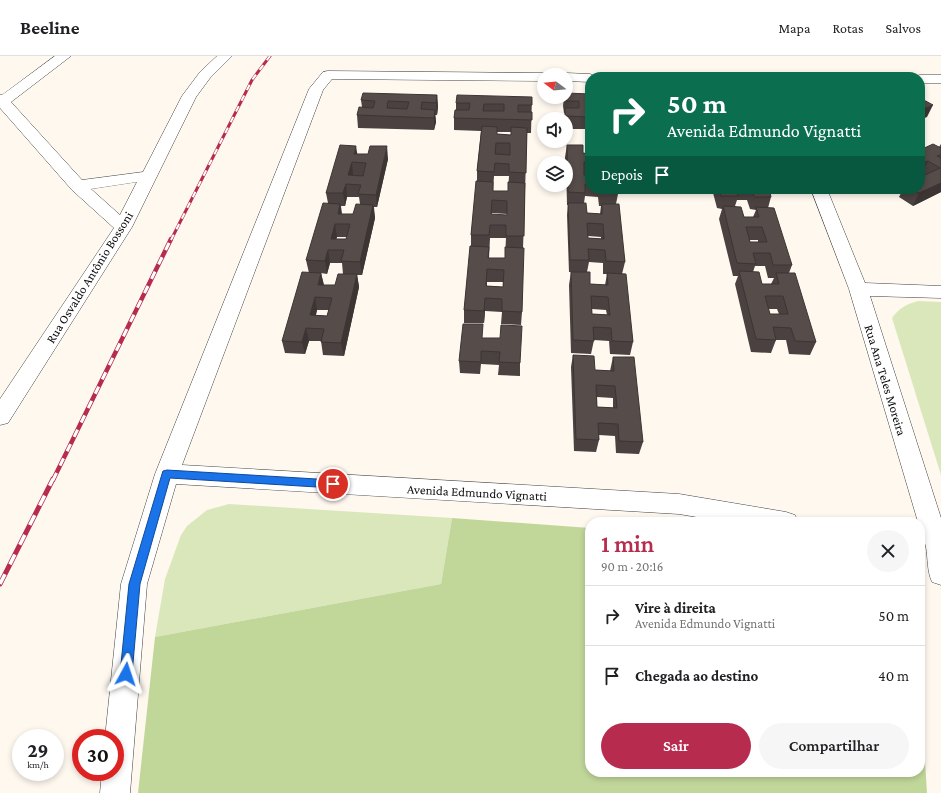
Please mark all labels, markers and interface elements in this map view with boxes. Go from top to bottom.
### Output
text: Beeline [20,17,80,38]
text: Mapa [779,20,810,36]
text: Rotas [832,20,864,36]
text: Salvos [886,20,921,36]
north arrow [537,68,573,104]
map controls [537,68,573,192]
icon: right [601,88,653,140]
text: 50 m [667,88,727,119]
button: sound [537,112,573,148]
text: Avenida Edmundo Vignatti [667,121,861,141]
button: layers [537,156,573,192]
icon: arrive [651,164,673,186]
text: Depois [601,167,643,183]
street label: Rua Osvaldo Antônio Bossoni [43,208,136,346]
street label: Rua Ana Teles Moreira [862,323,910,437]
pin [316,467,350,501]
icon: arrive [322,473,344,495]
street label: Avenida Edmundo Vignatti [407,481,548,504]
text: 1 min [601,530,654,557]
button: close [867,530,909,572]
text: 90 m · 20:16 [601,559,663,574]
text: Vire à direita [635,600,716,616]
icon: right [601,605,623,627]
text: 50 m [879,608,909,624]
text: Avenida Edmundo Vignatti [635,616,775,631]
position arrow [105,653,147,695]
icon: arrive [601,665,623,687]
text: Chegada ao destino [635,668,758,684]
text: 40 m [878,668,909,684]
button: Sair [601,723,751,769]
button: Compartilhar [759,723,909,769]
speed limit sign: 30 [72,729,124,781]
text: 29 [27,739,49,761]
text: km/h [27,759,49,770]

